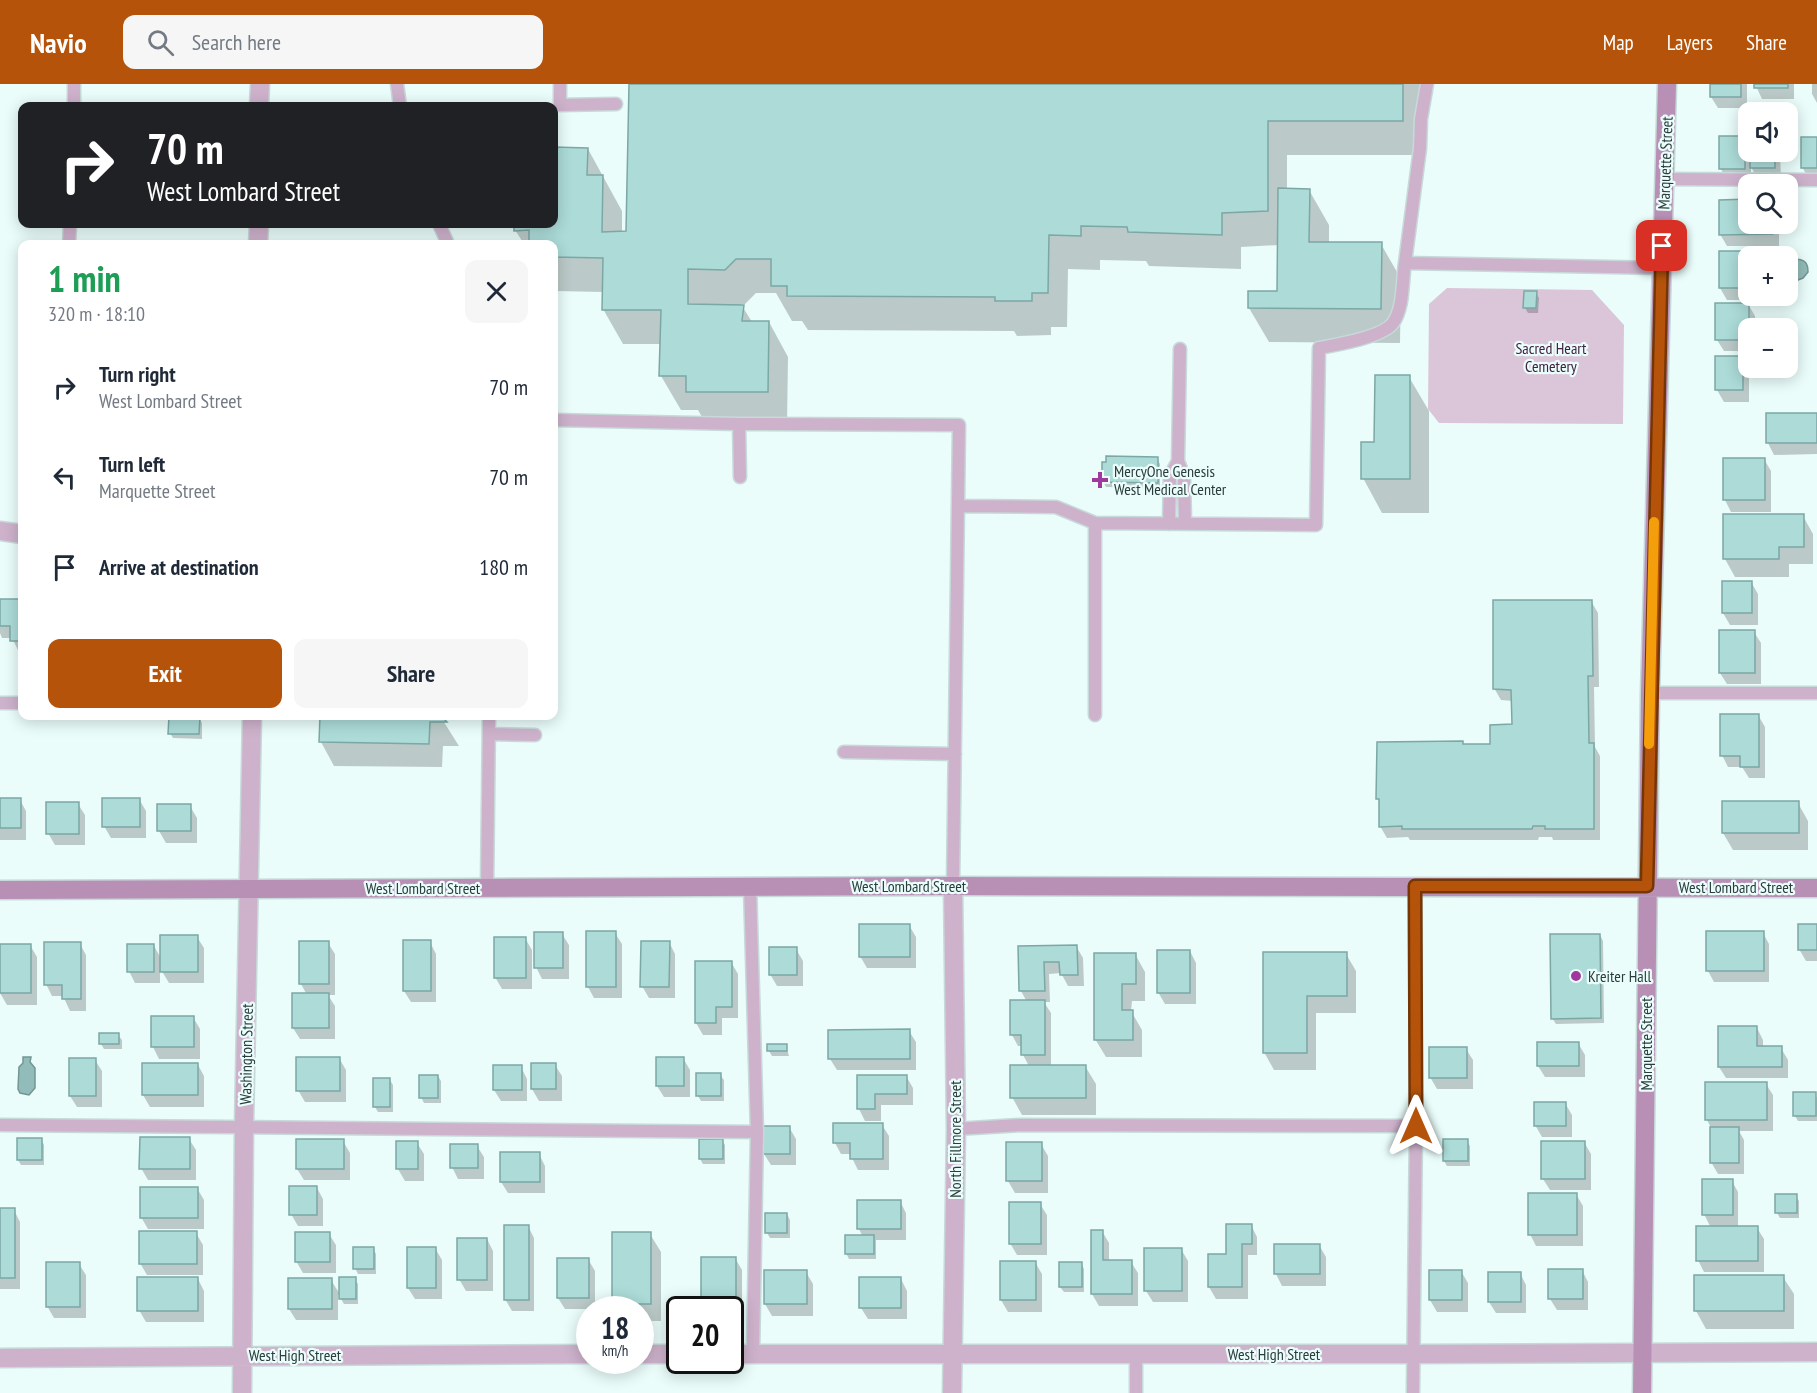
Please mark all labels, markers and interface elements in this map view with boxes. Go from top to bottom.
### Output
search box [123,15,543,69]
text: Navio [30,24,87,61]
icon: search [144,26,177,59]
text: Search here [192,28,281,56]
text: Map [1603,29,1634,56]
text: Layers [1667,29,1713,56]
text: Share [1746,29,1787,56]
map controls [1738,102,1798,378]
button: sound [1738,102,1798,162]
street label: Marquette Street [1653,115,1677,210]
text: 70 m [147,121,224,176]
icon: right [48,126,126,204]
text: West Lombard Street [147,174,340,208]
button: search [1738,174,1798,234]
pin [1636,220,1687,271]
icon: arrive [1645,229,1678,262]
button: + [1738,246,1798,306]
text: 1 min [48,255,121,302]
button: close [465,260,528,323]
text: 320 m · 18:10 [48,301,145,327]
button: − [1738,318,1798,378]
park label: Sacred Heart Cemetery [1515,338,1587,376]
text: Turn right [99,360,176,388]
icon: right [48,371,81,404]
text: 70 m [489,373,528,401]
text: West Lombard Street [99,388,242,414]
text: Turn left [99,450,165,478]
icon: left [48,461,81,494]
place label: MercyOne Genesis West Medical Center [1114,461,1227,499]
text: 70 m [489,463,528,491]
marker: MercyOne Genesis West Medical Center [1091,471,1109,489]
text: Marquette Street [99,478,216,504]
icon: arrive [48,551,81,584]
text: Arrive at destination [99,553,259,581]
text: 180 m [479,553,528,581]
button: Exit [48,639,282,708]
button: Share [294,639,528,708]
street label: West Lombard Street [852,876,967,896]
street label: West Lombard Street [1679,877,1794,897]
street label: West Lombard Street [366,878,481,898]
place label: Kreiter Hall [1588,966,1651,986]
marker: Kreiter Hall [1569,969,1583,983]
street label: Marquette Street [1636,997,1656,1091]
street label: Washington Street [235,1003,257,1105]
street label: North Fillmore Street [945,1080,965,1198]
position arrow [1384,1094,1448,1158]
speed limit sign: 20 [666,1296,744,1374]
text: 18 [601,1308,629,1347]
text: km/h [602,1341,628,1360]
street label: West High Street [1228,1344,1321,1364]
street label: West High Street [249,1345,342,1365]

